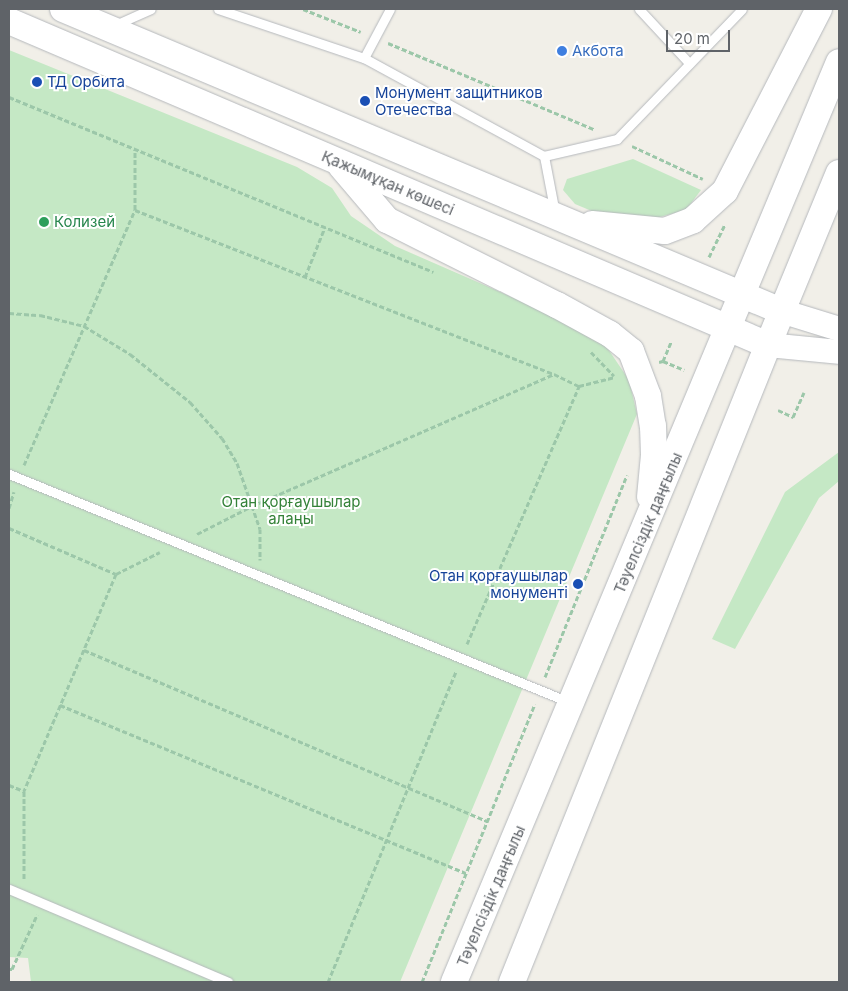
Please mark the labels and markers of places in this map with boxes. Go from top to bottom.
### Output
place label: Акбота [572,42,624,60]
marker: Акбота [556,45,568,57]
place label: ТД Орбита [47,73,125,91]
marker: ТД Орбита [31,76,43,88]
place label: Монумент защитников Отечества [375,83,543,118]
marker: Монумент защитников Отечества [359,95,371,107]
place label: Колизей [54,213,115,231]
marker: Колизей [38,216,50,228]
place label: Отан қорғаушылар монументі [429,566,568,601]
marker: Отан қорғаушылар монументі [572,578,584,590]

